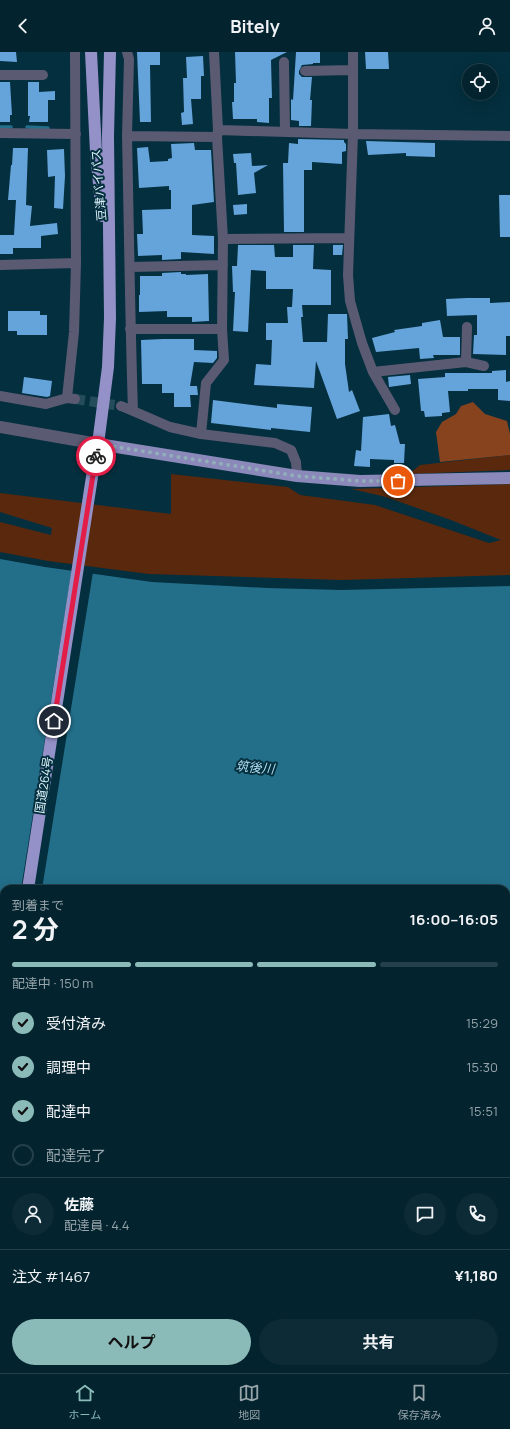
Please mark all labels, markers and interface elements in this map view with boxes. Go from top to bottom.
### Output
text: Bitely [230,14,280,38]
icon: back [12,15,34,37]
icon: person [476,15,498,37]
map controls [462,64,498,100]
button: locate [462,64,498,100]
street label: 豆津バイパス [87,149,110,222]
courier [76,436,116,476]
icon: bike [85,445,107,467]
pin [381,464,415,498]
icon: bag [387,470,409,492]
pin [37,704,71,738]
icon: home [43,710,65,732]
street label: 国道264号 [31,755,56,815]
water label: 筑後川 [235,756,277,778]
text: 到着まで [12,896,64,914]
text: 16:00–16:05 [410,909,498,930]
text: 2 分 [12,911,59,947]
text: 配達中 · 150 m [12,974,93,992]
icon: check [12,1012,34,1034]
text: 受付済み [46,1013,106,1034]
text: 15:29 [466,1014,498,1032]
icon: check [12,1056,34,1078]
text: 調理中 [46,1057,91,1078]
text: 15:30 [466,1058,498,1076]
icon: check [12,1100,34,1122]
text: 配達中 [46,1101,91,1122]
text: 15:51 [469,1102,498,1120]
text: 配達完了 [46,1145,106,1166]
button: person [12,1193,54,1235]
button: chat [404,1193,446,1235]
button: phone [456,1193,498,1235]
text: 佐藤 [64,1194,94,1215]
text: 配達員 · 4.4 [64,1216,130,1234]
text: ¥1,180 [454,1265,498,1286]
text: 注文 #1467 [12,1266,90,1287]
button: ヘルプ [12,1319,251,1365]
button: 共有 [259,1319,498,1365]
tab: ホーム [69,1382,101,1422]
tab: 地図 [238,1382,260,1422]
tab: 保存済み [397,1382,441,1422]

